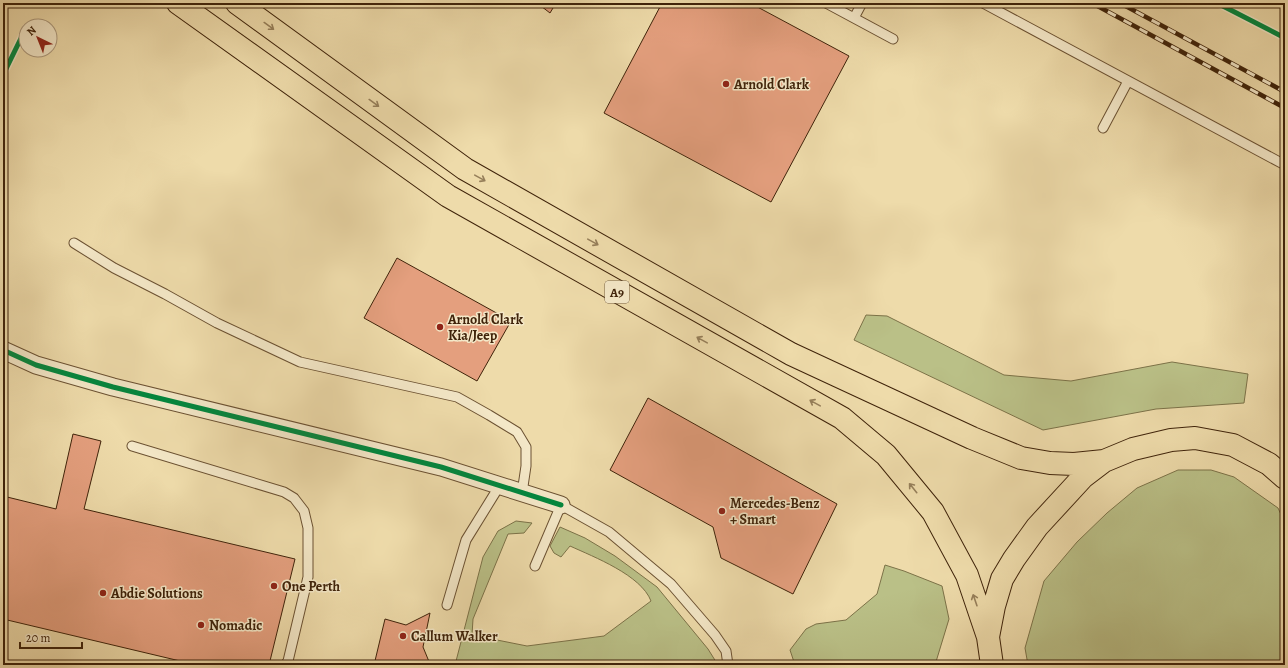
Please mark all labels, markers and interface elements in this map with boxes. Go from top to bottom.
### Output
north arrow [18,18,58,58]
one-way arrow [263,22,274,30]
text: N [23,23,40,39]
place label: Arnold Clark [733,75,810,94]
marker: Arnold Clark [721,79,731,89]
one-way arrow [368,98,379,107]
one-way arrow [474,174,486,182]
one-way arrow [587,238,599,246]
road number: A9 [605,281,629,303]
place label: Arnold Clark Kia/Jeep [447,310,524,345]
marker: Arnold Clark Kia/Jeep [435,322,445,332]
one-way arrow [696,335,708,343]
one-way arrow [810,399,822,407]
one-way arrow [908,482,917,493]
place label: Mercedes-Benz + Smart [730,494,820,529]
marker: Mercedes-Benz + Smart [717,506,727,516]
place label: One Perth [282,577,341,596]
marker: One Perth [269,581,279,591]
place label: Abdie Solutions [110,584,203,603]
marker: Abdie Solutions [98,588,108,598]
one-way arrow [971,595,979,607]
place label: Nomadic [209,616,262,635]
marker: Nomadic [196,620,206,630]
scale bar [20,624,82,650]
place label: Callum Walker [411,627,498,646]
text: 20 m [26,630,50,646]
marker: Callum Walker [398,631,408,641]

